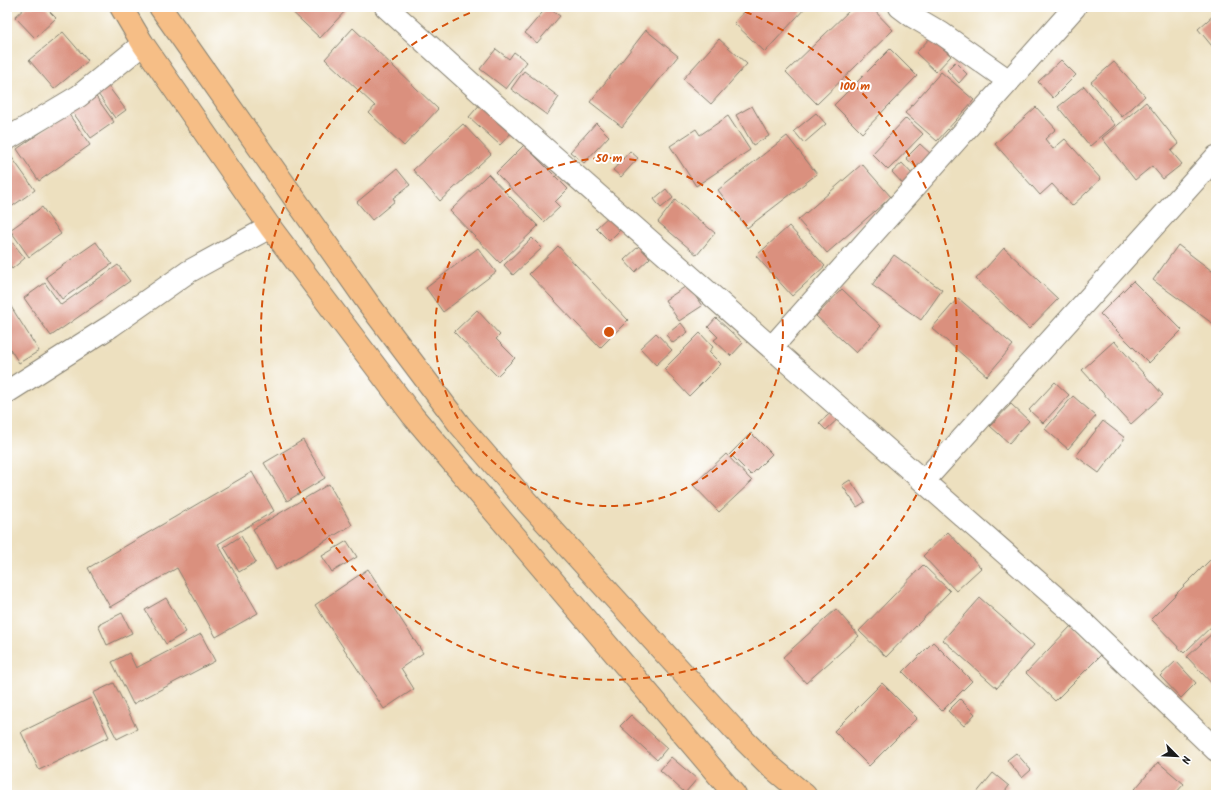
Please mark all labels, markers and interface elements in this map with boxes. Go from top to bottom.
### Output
text: 100 m [840,77,870,96]
text: 50 m [595,149,623,168]
centre of rings [602,325,616,339]
north arrow [1157,736,1197,776]
text: N [1176,753,1195,767]

